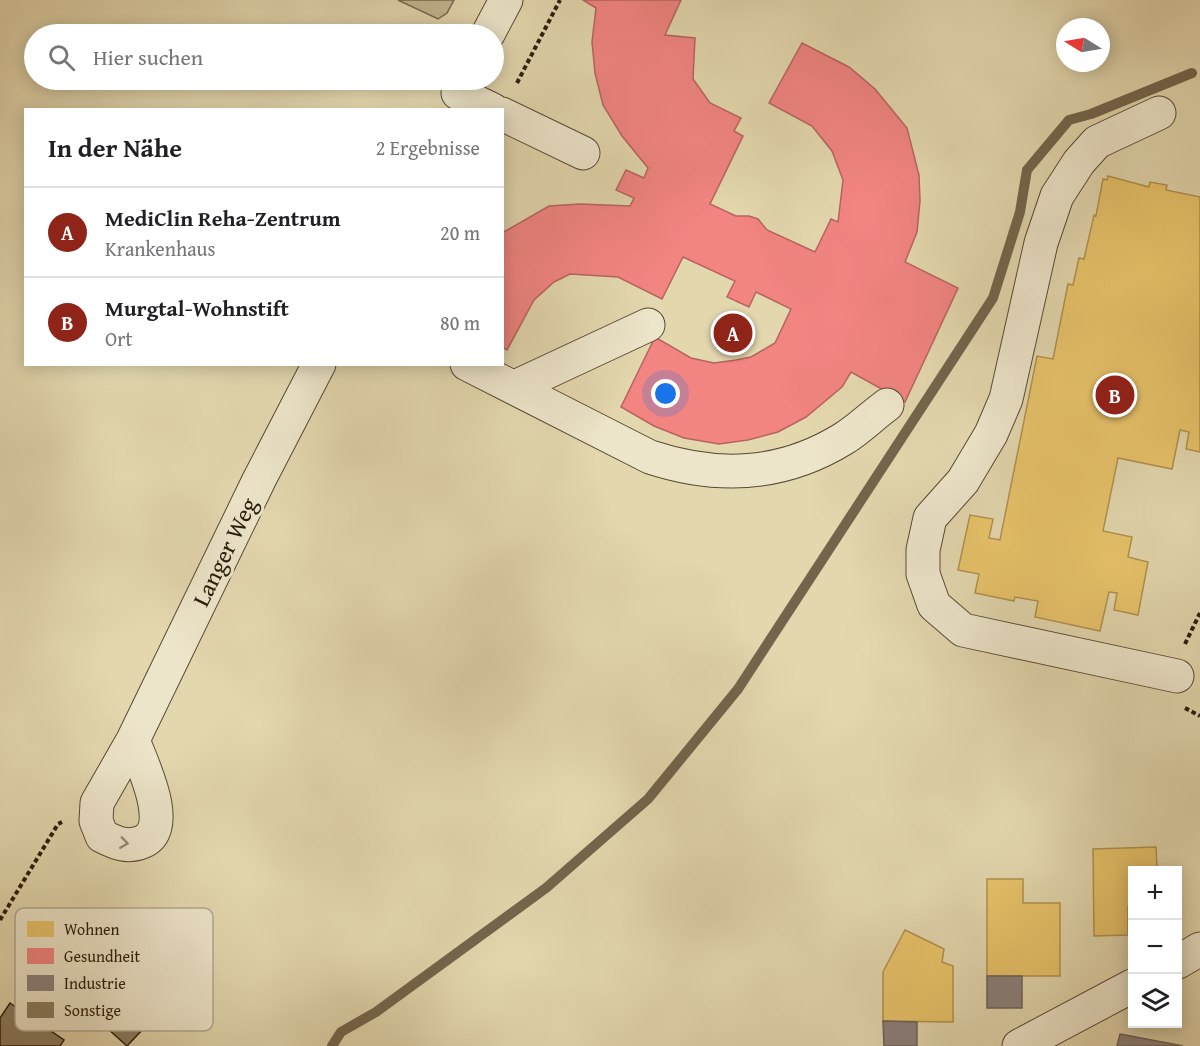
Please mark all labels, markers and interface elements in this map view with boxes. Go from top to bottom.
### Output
north arrow [1056,18,1110,72]
search box [24,24,504,90]
icon: search [45,41,78,74]
text: Hier suchen [93,41,203,73]
text: In der Nähe [48,128,182,167]
text: 2 Ergebnisse [376,133,480,162]
text: MediClin Reha-Zentrum [105,202,341,234]
text: A [61,218,74,247]
text: 20 m [440,218,480,247]
text: Krankenhaus [105,234,215,263]
text: Murgtal-Wohnstift [105,292,289,324]
text: B [61,308,74,337]
text: 80 m [440,308,480,337]
pin: A [714,310,752,356]
text: Ort [105,324,132,353]
pin: B [1096,372,1134,418]
your location [651,379,680,408]
street label: Langer Weg [183,491,266,612]
one-way arrow [120,837,129,849]
map controls [1128,866,1182,1028]
button: + [1128,866,1182,920]
legend [15,908,213,1031]
text: Wohnen [64,917,120,941]
button: − [1128,920,1182,974]
text: Gesundheit [64,944,140,968]
text: Industrie [64,971,126,995]
button: layers [1128,974,1182,1028]
text: Sonstige [64,998,121,1022]

